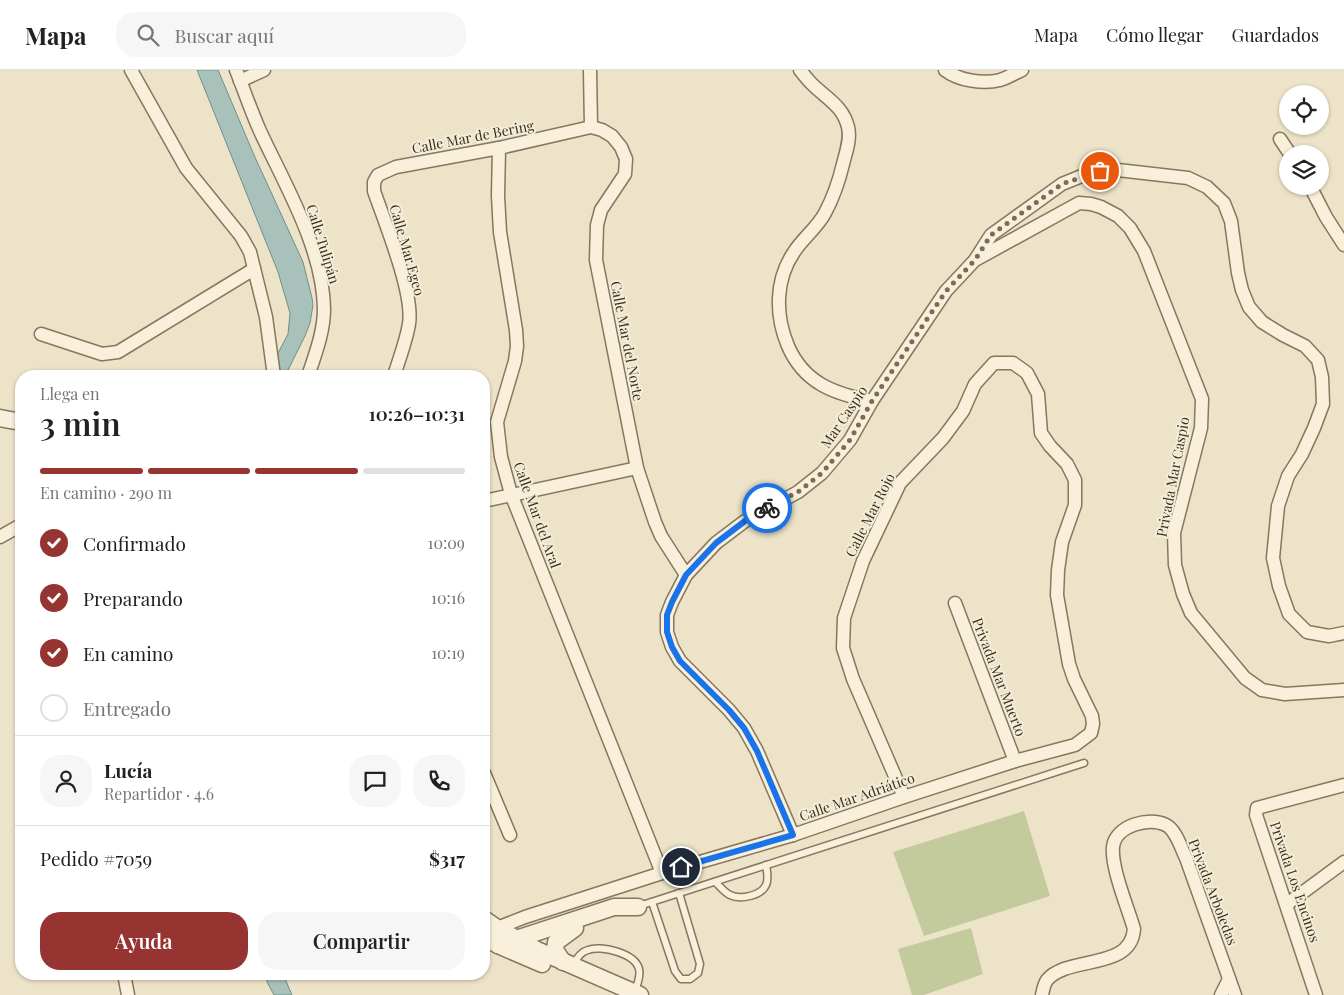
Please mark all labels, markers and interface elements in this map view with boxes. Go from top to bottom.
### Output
search box [116,12,466,57]
text: Mapa [25,19,86,51]
icon: search [134,21,162,49]
text: Buscar aquí [174,22,274,48]
text: Mapa [1034,23,1078,47]
text: Cómo llegar [1106,23,1203,47]
text: Guardados [1231,23,1319,47]
map controls [1279,85,1329,195]
button: locate [1279,85,1329,135]
street label: Calle Mar de Bering [410,115,536,158]
button: layers [1279,145,1329,195]
pin [1079,150,1121,192]
icon: bag [1086,157,1114,185]
street label: Calle Tulipán [302,202,345,287]
street label: Calle Mar Egeo [385,202,430,298]
street label: Calle Mar del Norte [607,279,648,403]
street label: Mar Caspio [816,382,872,452]
text: Llega en [40,383,100,404]
text: 10:26–10:31 [369,400,465,426]
text: 3 min [40,401,121,444]
street label: Privada Mar Caspio [1152,415,1194,539]
street label: Calle Mar del Aral [509,459,566,571]
street label: Calle Mar Rojo [840,469,899,560]
text: En camino · 290 m [40,482,172,503]
courier [742,483,792,533]
icon: bike [753,494,781,522]
icon: check [40,529,68,557]
text: Confirmado [83,530,186,556]
text: 10:09 [427,532,465,553]
icon: check [40,584,68,612]
text: Preparando [83,585,183,611]
text: 10:16 [431,587,465,608]
street label: Privada Mar Muerto [968,615,1031,739]
icon: check [40,639,68,667]
text: En camino [83,640,174,666]
text: 10:19 [431,642,465,663]
text: Entregado [83,695,171,721]
button: person [40,755,92,807]
button: chat [349,755,401,807]
button: phone [413,755,465,807]
text: Lucía [104,757,152,783]
street label: Calle Mar Adriático [797,768,917,825]
text: Repartidor · 4.6 [104,783,214,804]
street label: Privada Los Encinos [1266,819,1325,945]
street label: Privada Arboledas [1184,836,1243,948]
text: Pedido #7059 [40,845,152,871]
text: $317 [429,845,465,871]
pin [660,846,702,888]
icon: home [667,853,695,881]
button: Ayuda [40,912,248,970]
button: Compartir [258,912,465,970]

